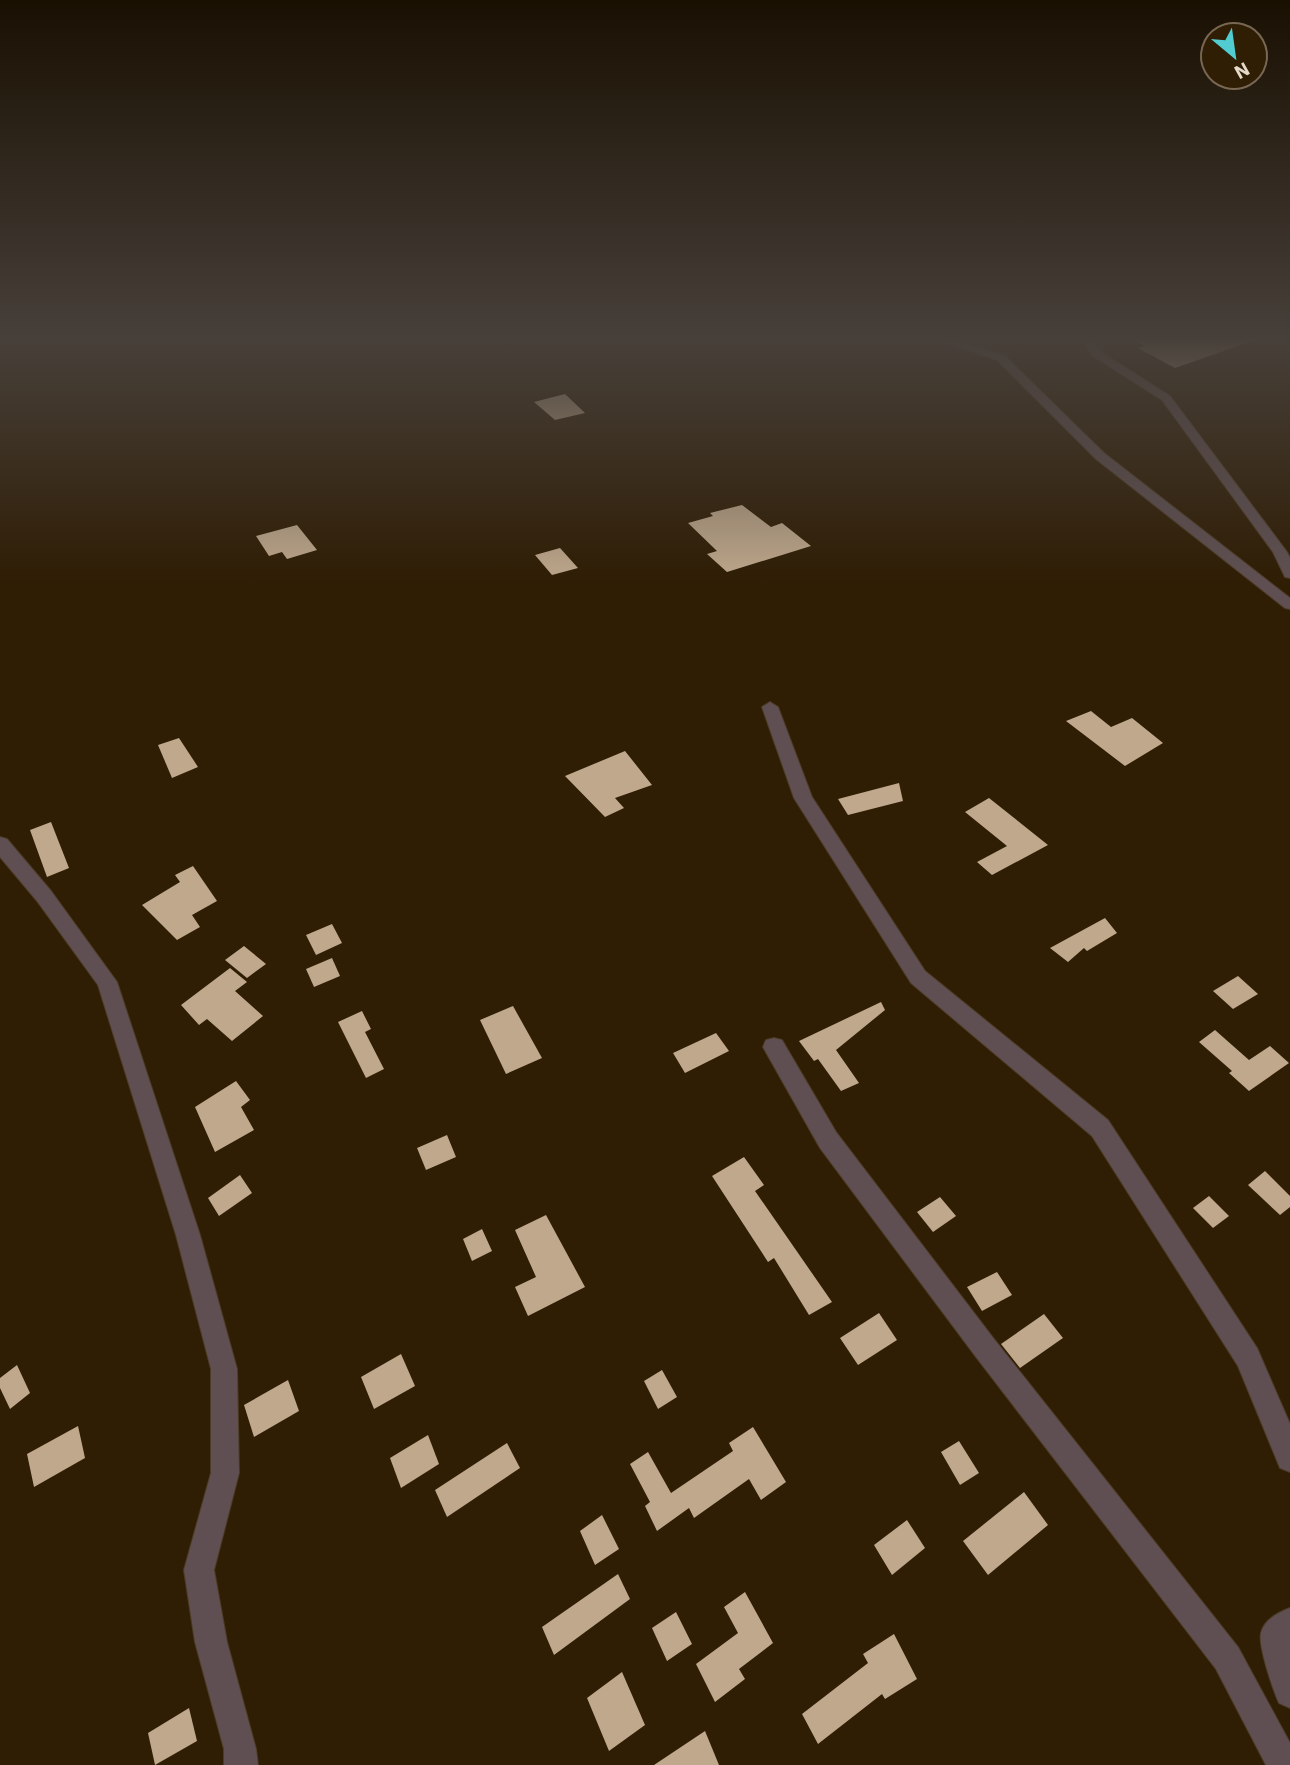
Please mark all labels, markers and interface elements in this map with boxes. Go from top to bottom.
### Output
north arrow [1199,21,1269,91]
text: N [1230,57,1254,85]

